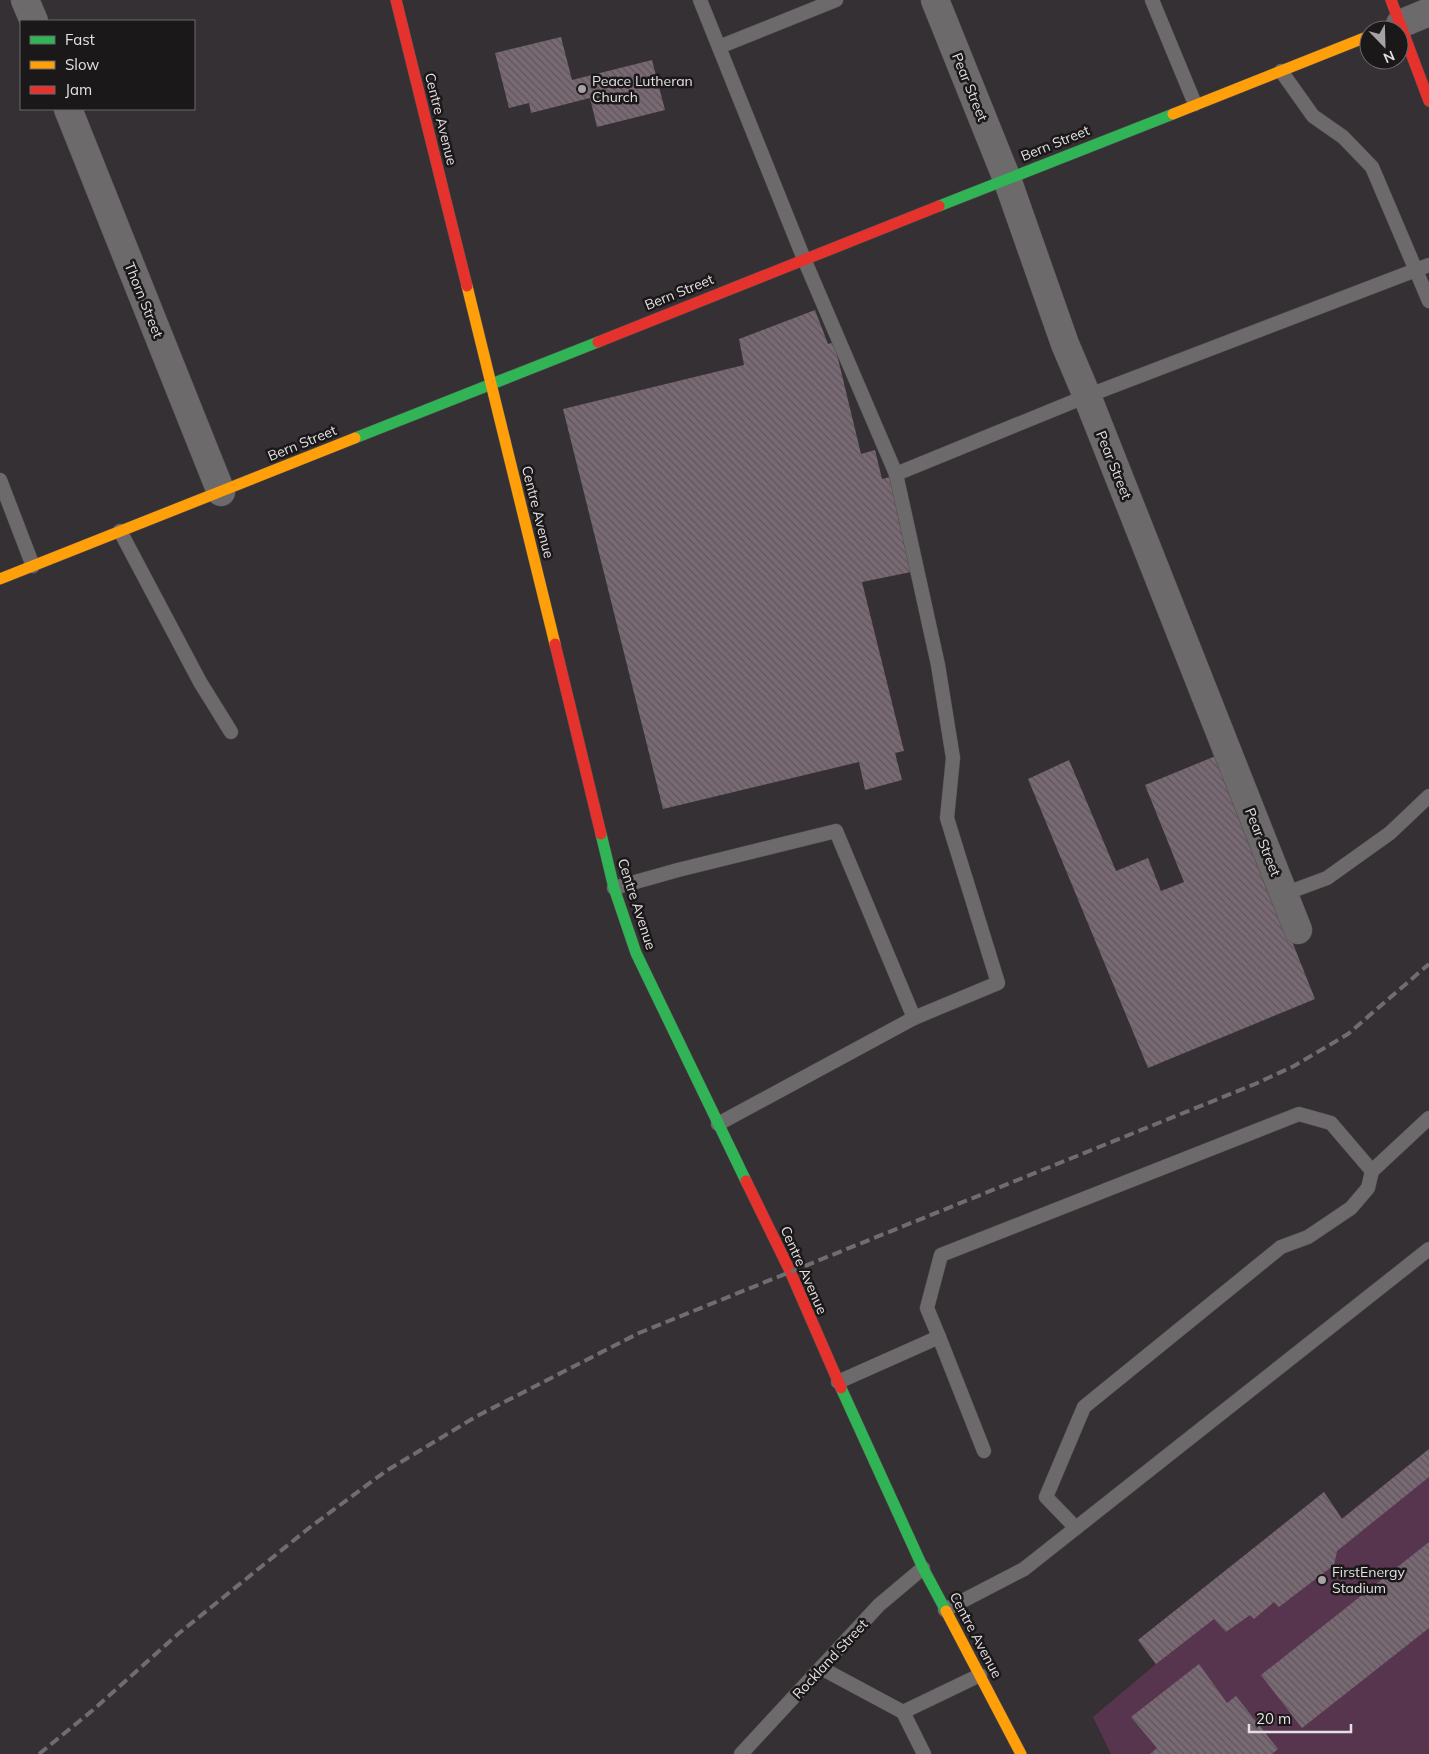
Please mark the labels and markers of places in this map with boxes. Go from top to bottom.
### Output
place label: Peace Lutheran Church [592,72,693,106]
marker: Peace Lutheran Church [576,83,588,95]
place label: FirstEnergy Stadium [1332,1563,1405,1597]
marker: FirstEnergy Stadium [1316,1574,1328,1586]

